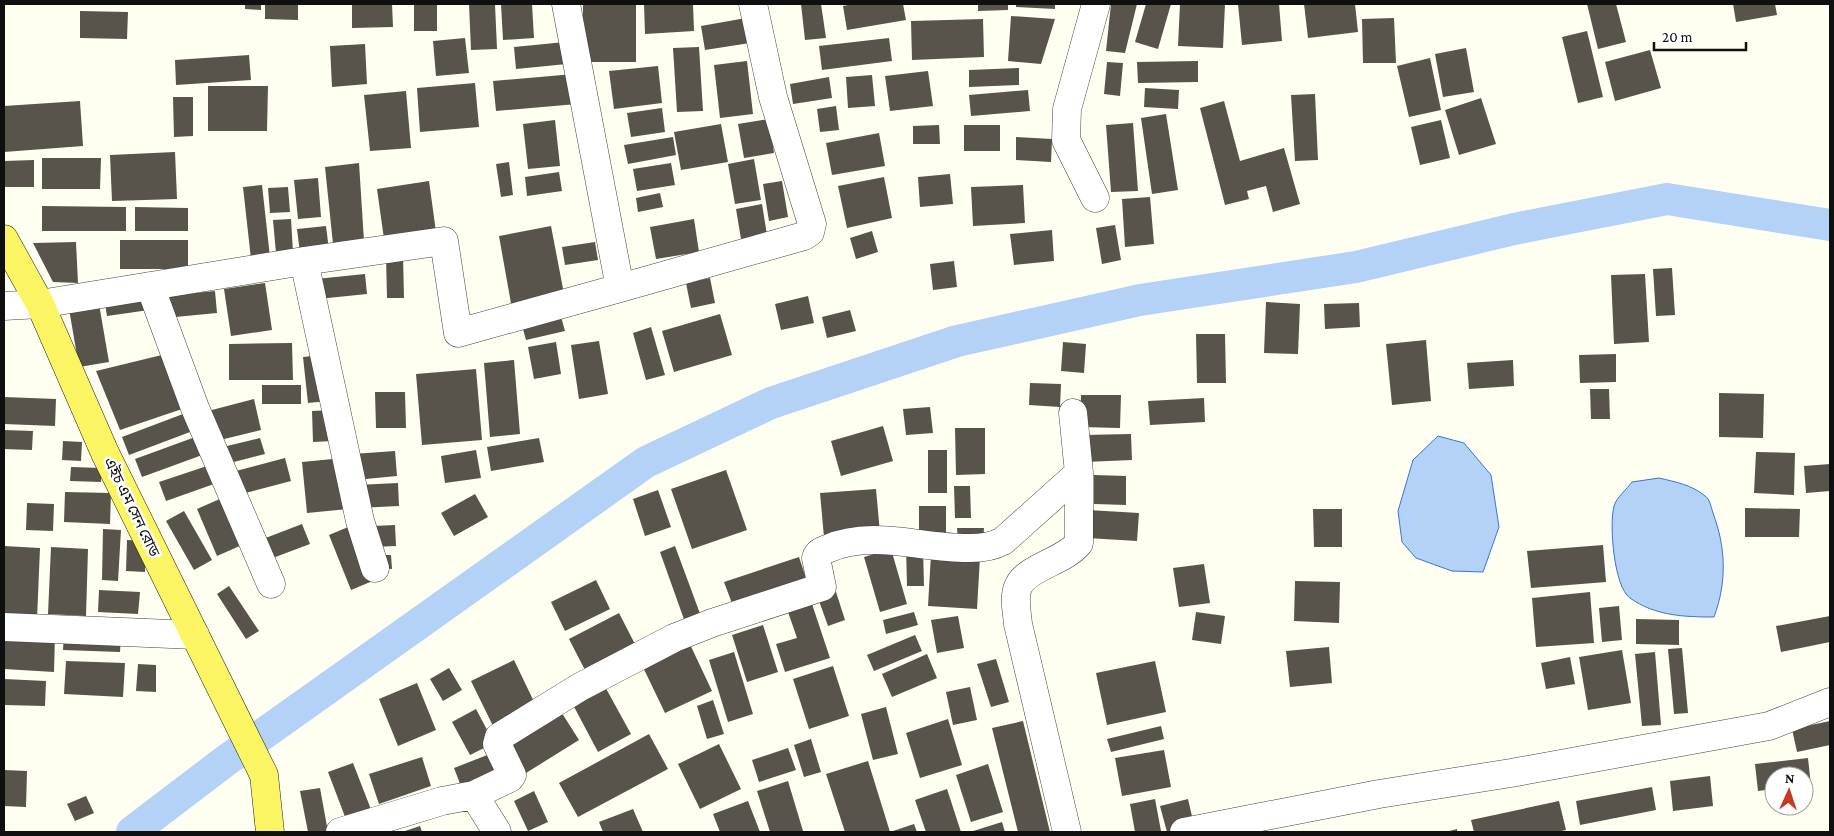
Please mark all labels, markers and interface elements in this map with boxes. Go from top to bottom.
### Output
scale bar [1654,20,1746,52]
text: 20 m [1662,29,1693,45]
street label: এইচ এম সেন রোড [101,455,163,560]
north arrow [1764,766,1814,816]
text: N [1784,770,1795,786]

